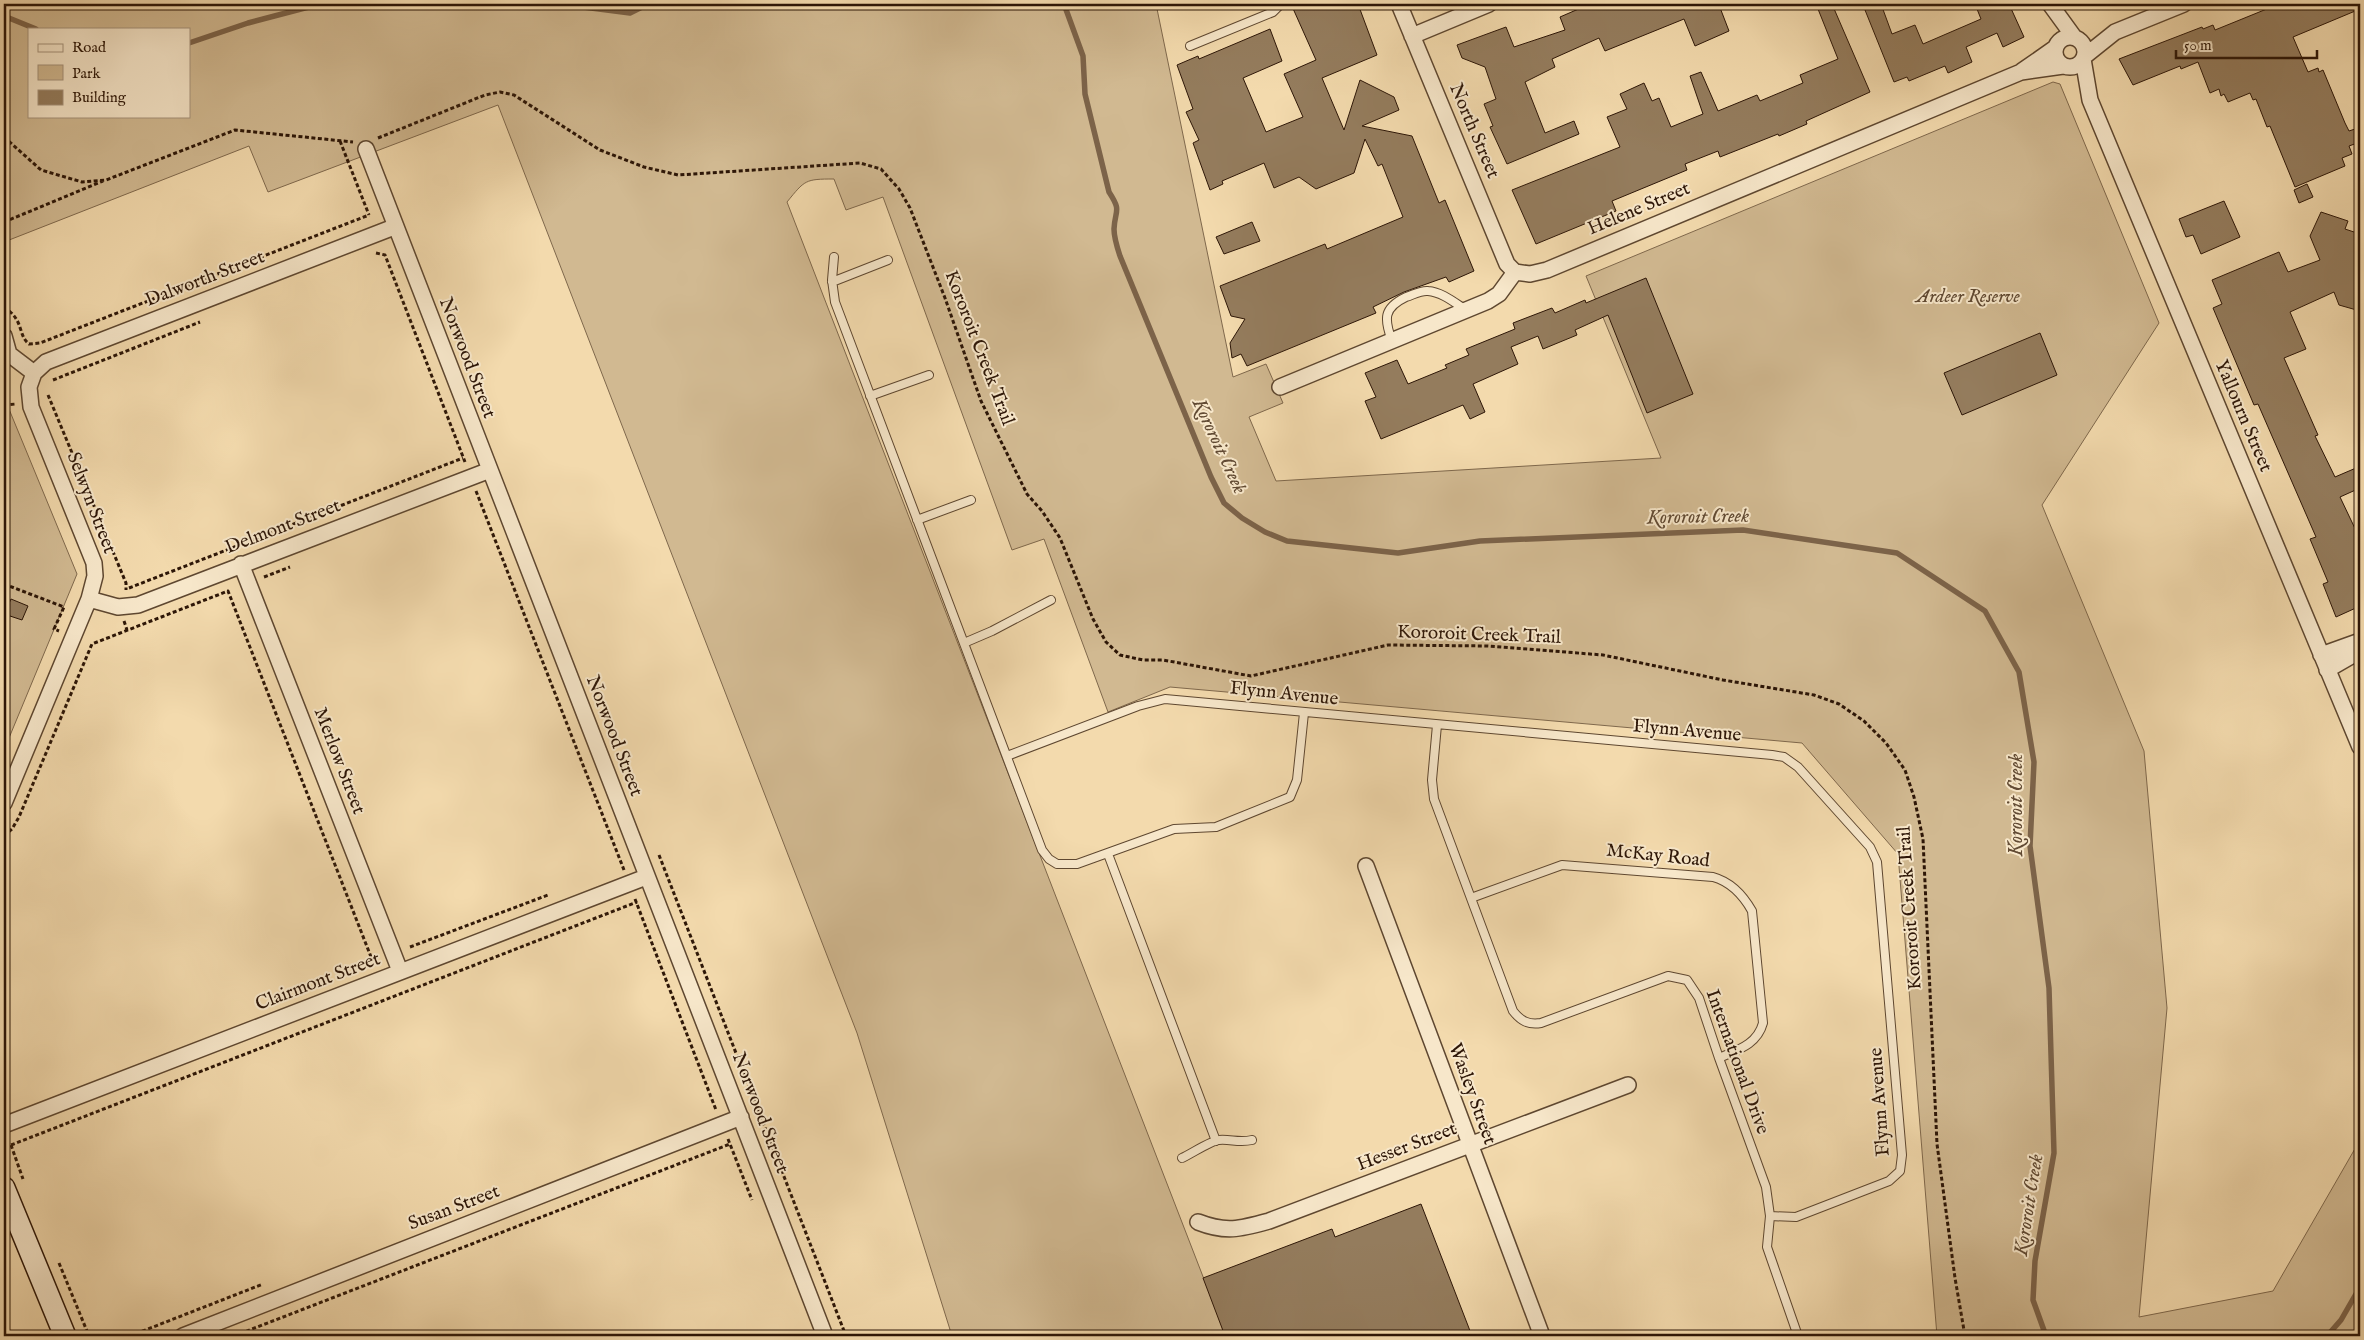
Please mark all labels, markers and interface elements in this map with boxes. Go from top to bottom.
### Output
legend [28,28,190,118]
scale bar [2176,28,2318,60]
text: 50 m [2184,36,2212,55]
text: Road [72,38,107,57]
text: Park [72,64,102,83]
street label: North Street [1443,80,1505,183]
text: Building [72,88,127,107]
street label: Helene Street [1584,177,1694,241]
street label: Dalworth Street [142,245,268,313]
street label: Kororoit Creek Trail [938,267,1020,430]
park label: Ardeer Reserve [1914,285,2021,309]
street label: Norwood Street [433,294,501,422]
street label: Yallourn Street [2209,356,2278,476]
water label: Kororoit Creek [1186,393,1252,498]
street label: Selwyn Street [61,449,121,557]
street label: Delmont Street [222,494,345,560]
water label: Kororoit Creek [1646,504,1749,530]
street label: Kororoit Creek Trail [1397,620,1562,650]
street label: Norwood Street [580,672,648,800]
street label: Flynn Avenue [1229,676,1340,712]
street label: Merlow Street [308,704,371,818]
street label: Flynn Avenue [1632,714,1743,748]
water label: Kororoit Creek [2004,754,2029,857]
street label: Kororoit Creek Trail [1892,825,1928,991]
street label: McKay Road [1605,839,1712,873]
street label: Clairmont Street [252,947,384,1017]
street label: International Drive [1700,986,1774,1138]
street label: Wasley Street [1443,1040,1502,1149]
street label: Flynn Avenue [1864,1047,1896,1157]
street label: Norwood Street [726,1049,794,1177]
street label: Hesser Street [1354,1117,1461,1177]
water label: Kororoit Creek [2008,1153,2049,1258]
street label: Susan Street [405,1179,504,1236]

